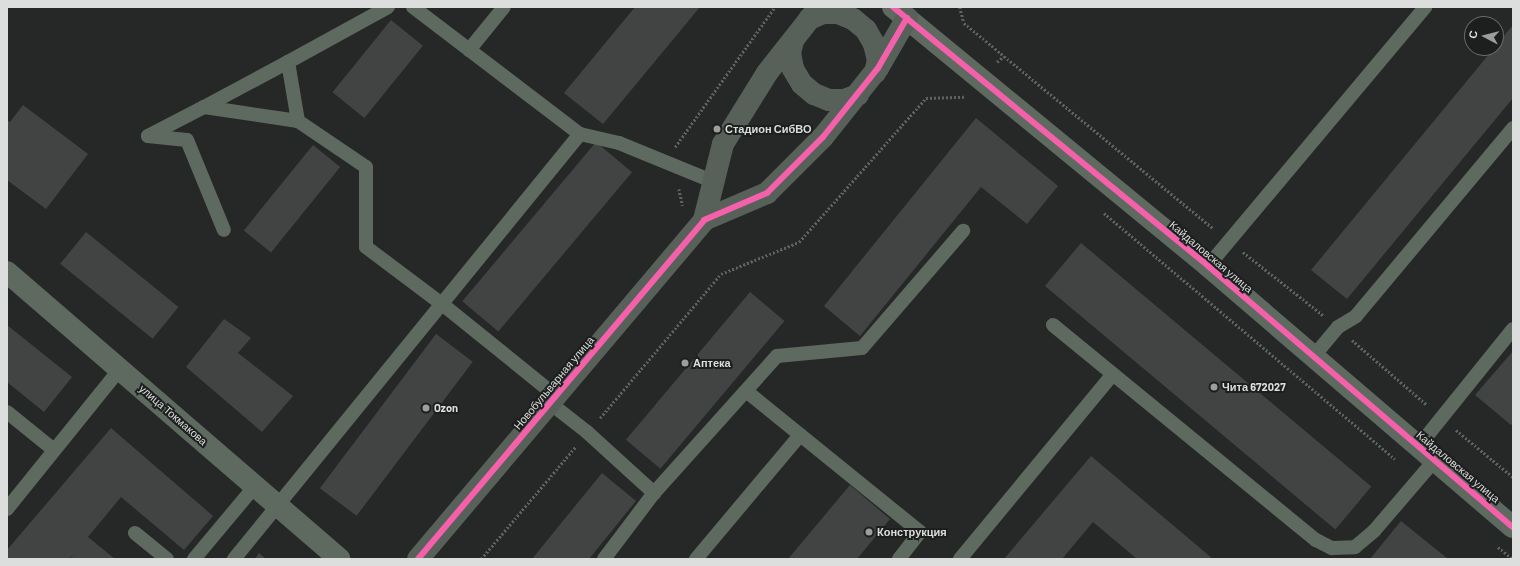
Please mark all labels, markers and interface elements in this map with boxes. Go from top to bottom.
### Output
north arrow [1464,16,1504,56]
text: С [1466,30,1480,39]
place label: Стадион СибВО [725,122,811,136]
marker: Стадион СибВО [712,124,722,134]
street label: Кайдаловская улица [1167,218,1255,296]
street label: Новобульварная улица [511,334,597,432]
place label: Аптека [693,356,731,370]
marker: Аптека [680,358,690,368]
place label: Чита 672027 [1222,380,1286,394]
street label: улица Токмакова [136,382,210,448]
marker: Чита 672027 [1209,382,1219,392]
place label: Ozon [434,401,458,415]
marker: Ozon [421,403,431,413]
street label: Кайдаловская улица [1414,428,1502,506]
place label: Конструкция [877,525,947,539]
marker: Конструкция [864,527,874,537]

